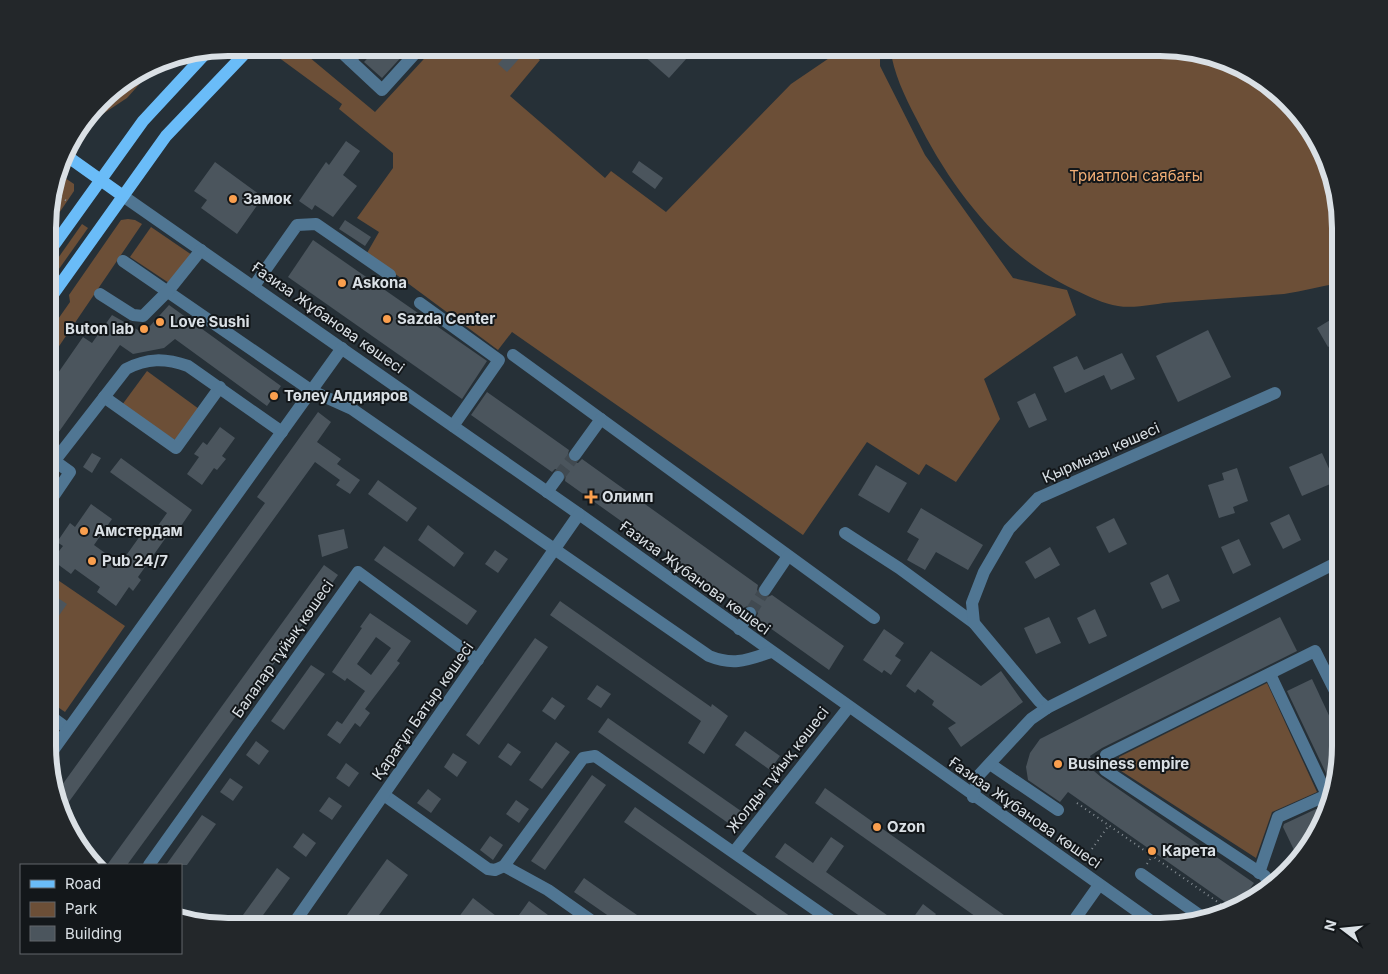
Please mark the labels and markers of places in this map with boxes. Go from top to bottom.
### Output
place label: Замок [243,189,292,208]
marker: Замок [227,193,239,205]
place label: Askona [352,273,407,292]
marker: Askona [336,277,348,289]
place label: Sazda Center [397,309,495,328]
place label: Love Sushi [170,312,250,331]
marker: Sazda Center [381,313,393,325]
marker: Love Sushi [154,316,166,328]
place label: Buton lab [65,319,134,338]
marker: Buton lab [138,323,150,335]
place label: Төлеу Алдияров [284,386,408,405]
marker: Төлеу Алдияров [268,390,280,402]
place label: Олимп [602,487,653,506]
marker: Олимп [584,490,598,504]
place label: Амстердам [94,521,183,540]
marker: Амстердам [78,525,90,537]
place label: Pub 24/7 [102,551,168,570]
marker: Pub 24/7 [86,555,98,567]
place label: Business empire [1068,754,1189,773]
marker: Business empire [1052,758,1064,770]
place label: Ozon [887,817,925,836]
marker: Ozon [871,821,883,833]
place label: Карета [1162,841,1216,860]
marker: Карета [1146,845,1158,857]

